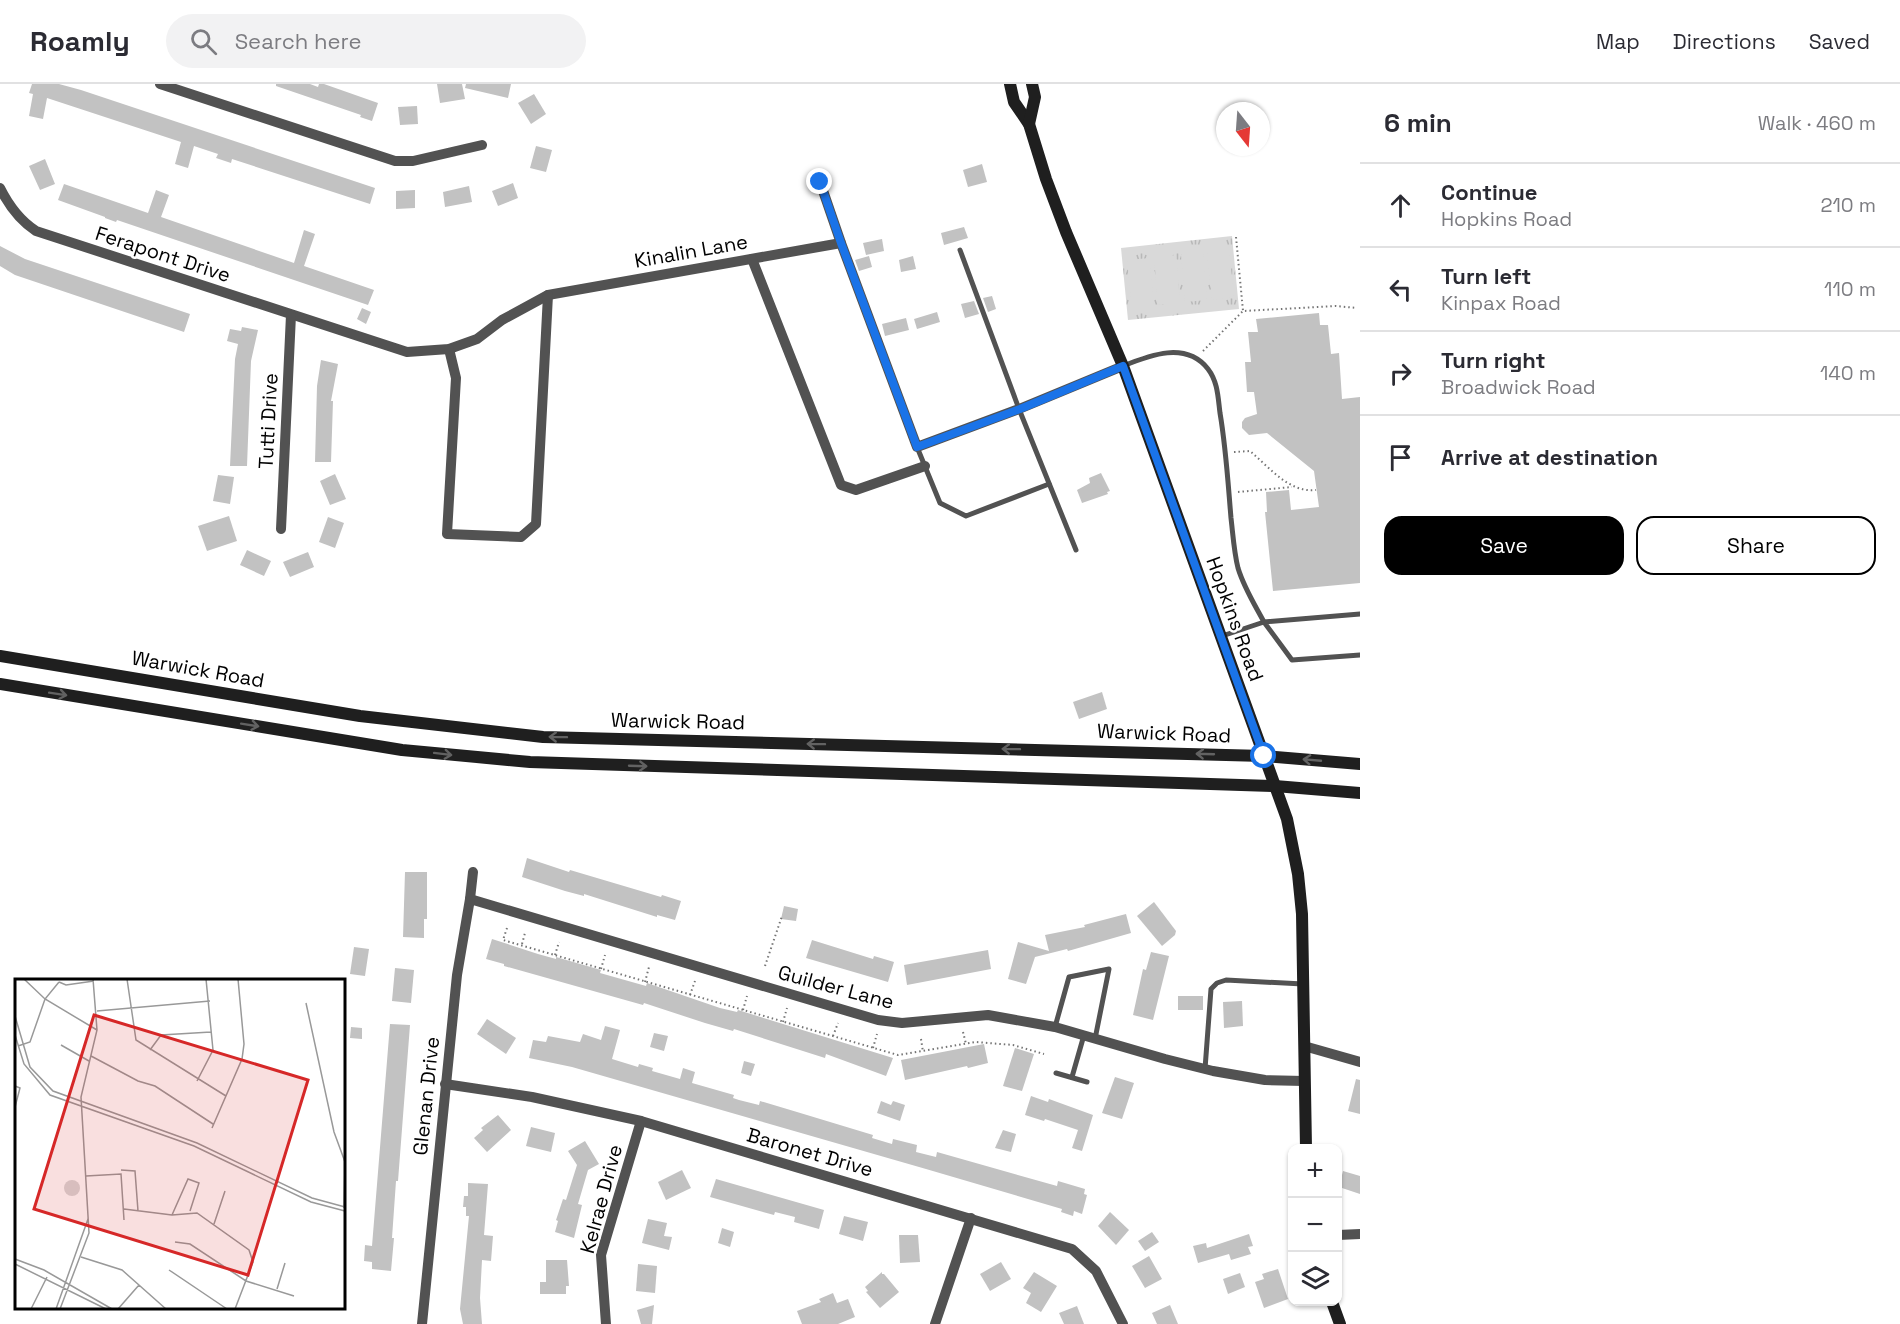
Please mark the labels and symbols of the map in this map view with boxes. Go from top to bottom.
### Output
north arrow [1216,102,1270,156]
route end [806,168,832,194]
street label: Ferapont Drive [92,220,234,288]
street label: Kinalin Lane [632,228,750,274]
street label: Tutti Drive [253,372,283,470]
street label: Hopkins Road [1200,553,1270,685]
street label: Warwick Road [130,645,266,693]
one-way arrow [47,688,67,699]
street label: Warwick Road [611,707,745,735]
street label: Warwick Road [1096,718,1232,748]
one-way arrow [240,720,260,731]
one-way arrow [548,732,568,743]
one-way arrow [806,738,826,750]
route start [1250,742,1276,768]
one-way arrow [1001,743,1021,755]
one-way arrow [1196,748,1216,760]
one-way arrow [433,749,452,760]
one-way arrow [1303,754,1322,765]
one-way arrow [627,760,647,771]
street label: Guilder Lane [775,959,897,1015]
inset map [15,979,345,1309]
street label: Glenan Drive [407,1035,445,1157]
street label: Baronet Drive [744,1122,876,1182]
street label: Kelrae Drive [574,1142,628,1256]

